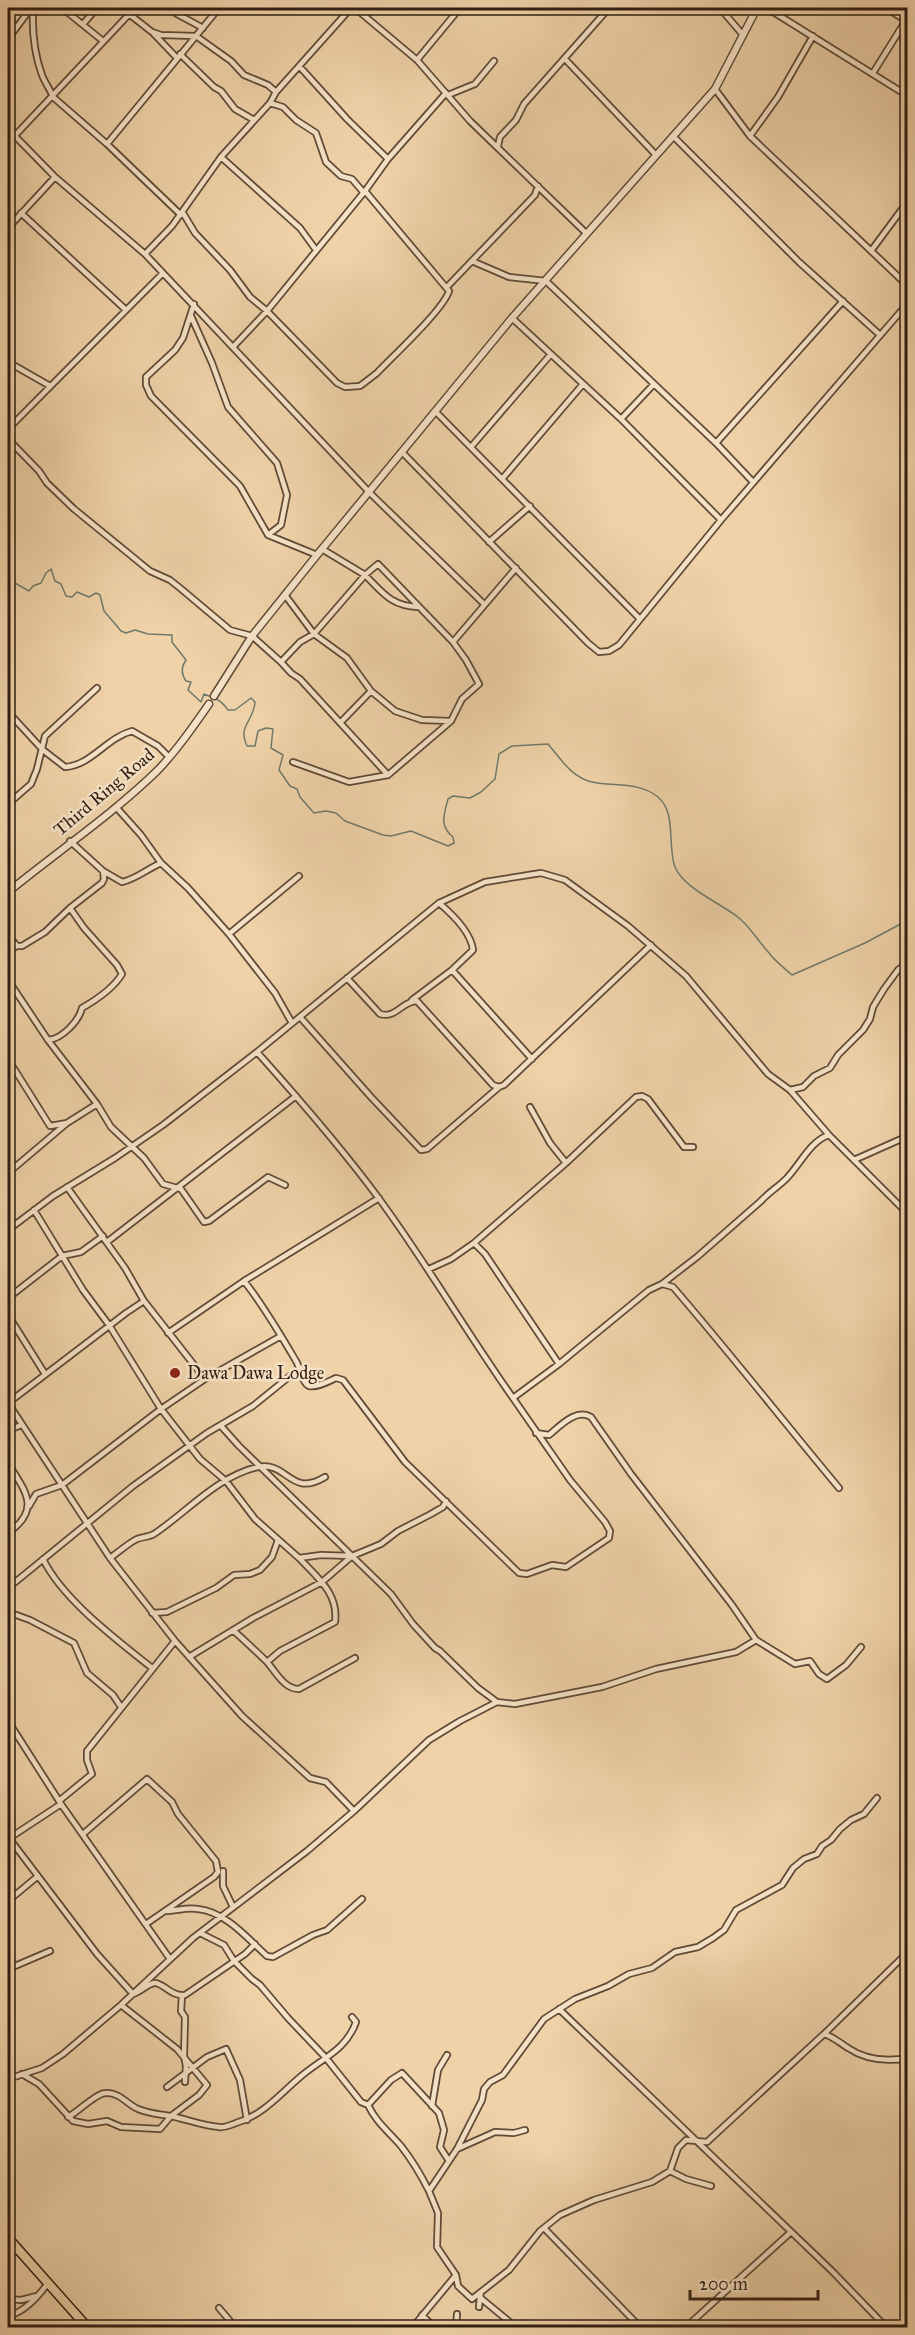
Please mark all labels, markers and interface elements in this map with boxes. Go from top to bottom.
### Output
street label: Third Ring Road [49,743,160,841]
place label: Dawa Dawa Lodge [187,1362,324,1385]
marker: Dawa Dawa Lodge [168,1366,182,1380]
scale bar [690,2263,818,2301]
text: 200 m [699,2273,748,2295]

